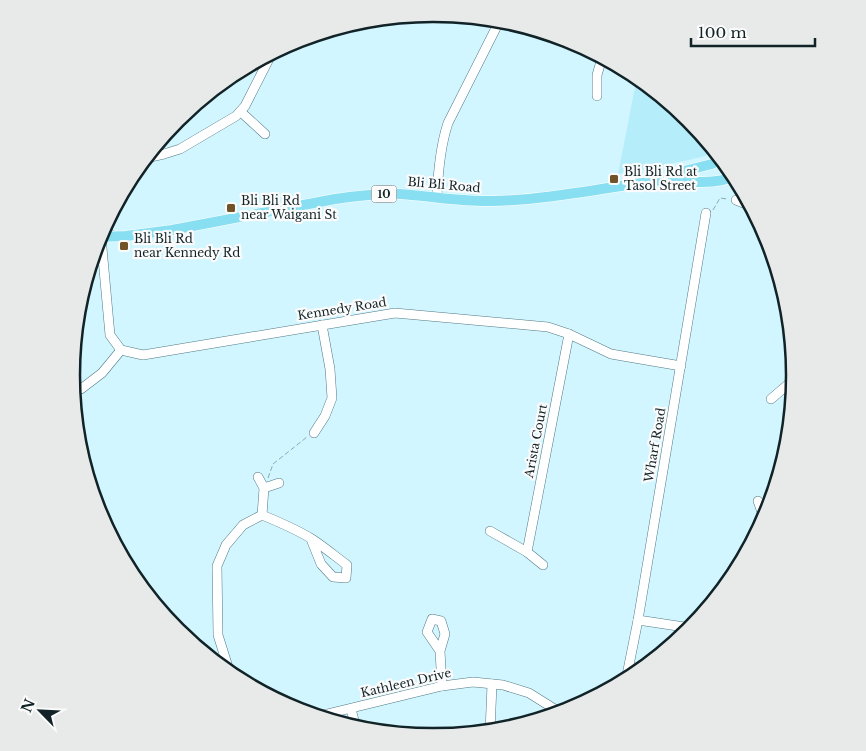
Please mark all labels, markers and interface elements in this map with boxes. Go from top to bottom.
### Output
scale bar [691,15,815,47]
text: 100 m [698,23,747,42]
place label: Bli Bli Rd at Tasol Street [624,164,698,193]
marker: Bli Bli Rd at Tasol Street [608,173,620,185]
street label: Bli Bli Road [407,174,481,195]
road number: 10 [372,185,396,202]
place label: Bli Bli Rd near Waigani St [241,193,337,222]
marker: Bli Bli Rd near Waigani St [225,202,237,214]
place label: Bli Bli Rd near Kennedy Rd [134,231,240,260]
marker: Bli Bli Rd near Kennedy Rd [118,240,130,252]
street label: Kennedy Road [296,294,388,323]
street label: Arista Court [521,402,550,480]
street label: Wharf Road [640,407,668,484]
street label: Kathleen Drive [359,665,453,700]
north arrow [15,686,65,736]
text: N [17,696,39,715]

